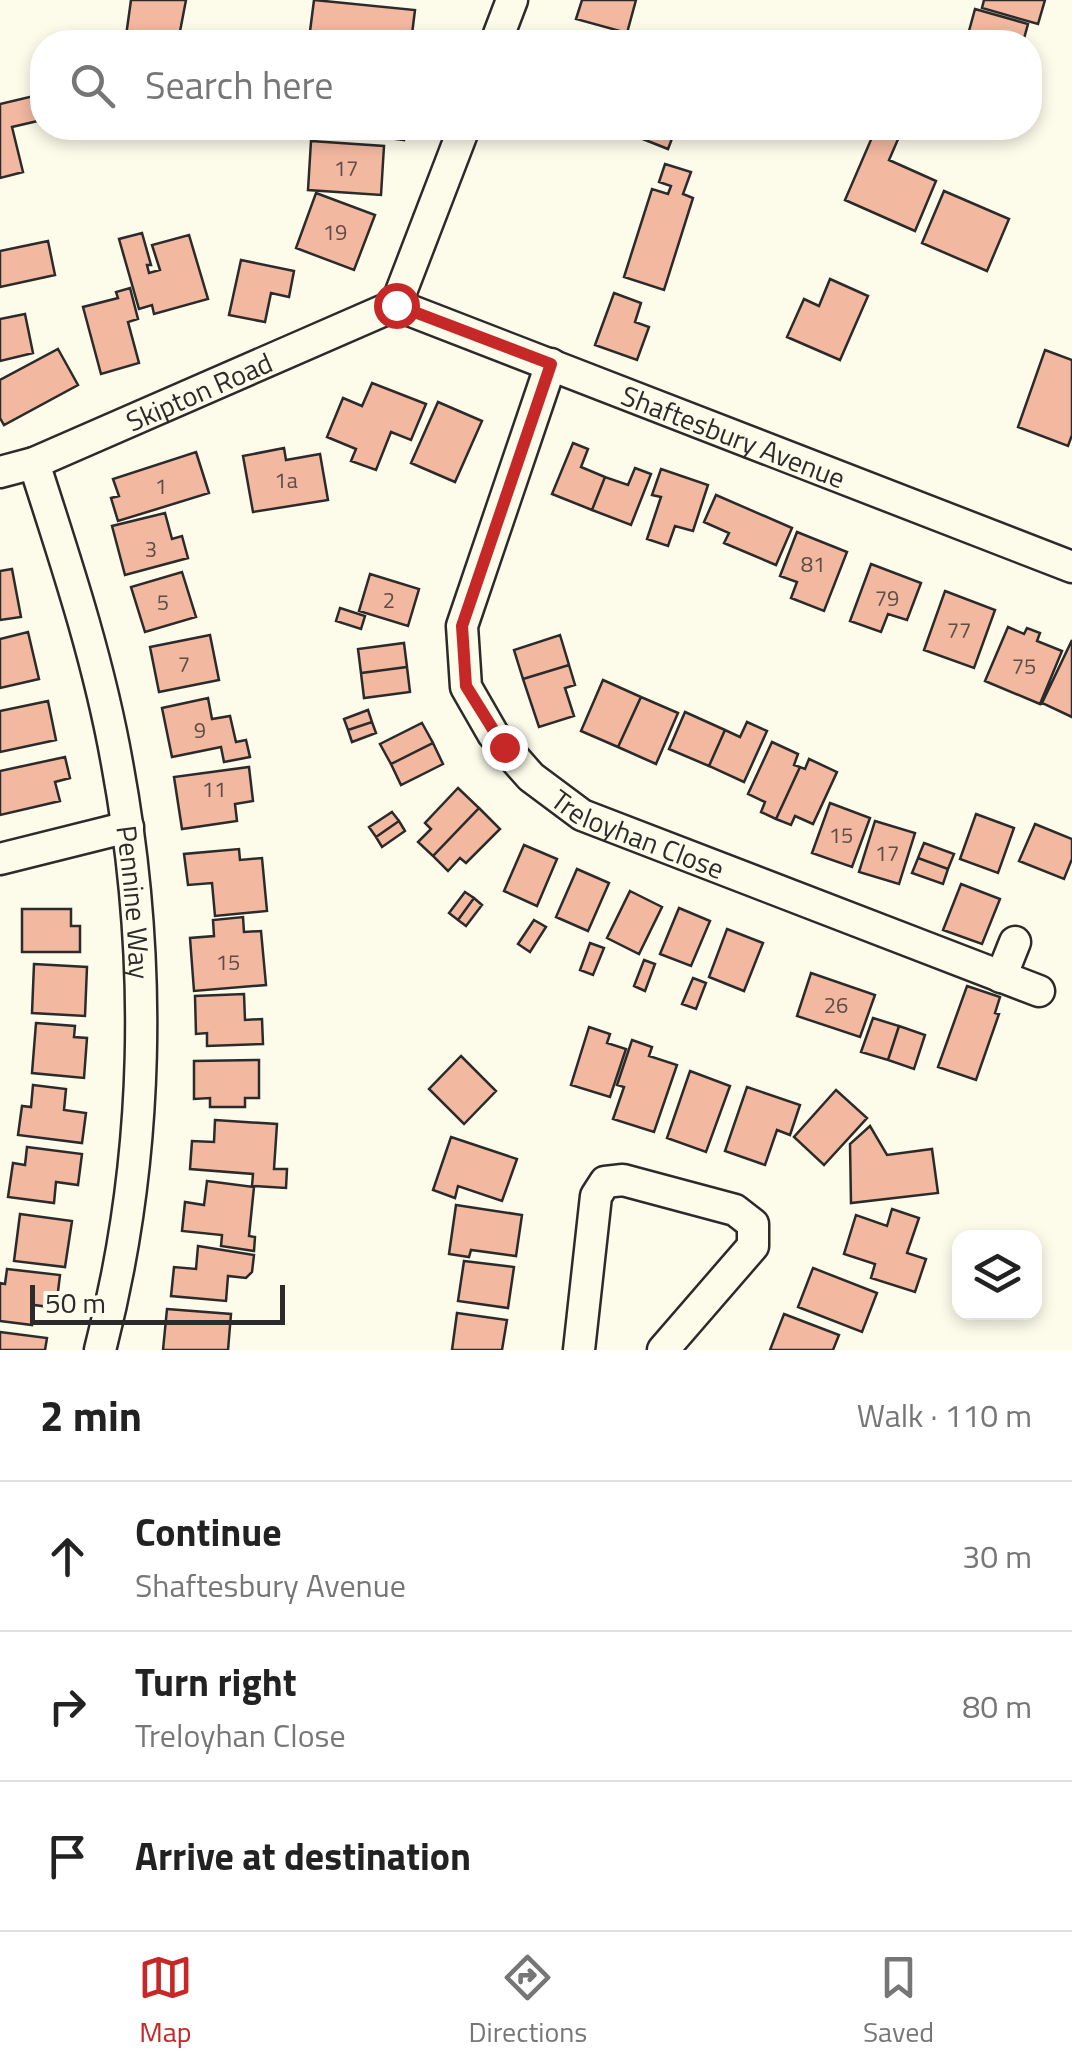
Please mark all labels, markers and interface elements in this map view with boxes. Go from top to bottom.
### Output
search box [30,30,1042,140]
text: Search here [145,56,333,114]
icon: search [65,58,120,113]
house number: 17 [334,151,358,185]
house number: 19 [323,215,347,249]
route start [374,283,420,329]
street label: Skipton Road [119,340,279,442]
street label: Shaftesbury Avenue [615,373,852,499]
house number: 1a [274,463,298,497]
house number: 1 [155,469,167,503]
house number: 3 [145,532,157,566]
house number: 81 [801,547,825,581]
house number: 79 [875,581,899,615]
house number: 2 [383,583,395,617]
house number: 5 [157,585,169,619]
house number: 77 [947,613,971,647]
house number: 7 [178,647,190,681]
house number: 75 [1012,649,1036,683]
house number: 9 [194,713,206,747]
route end [482,725,528,771]
house number: 11 [202,772,226,806]
street label: Treloyhan Close [543,778,731,889]
house number: 15 [829,818,853,852]
street label: Pennine Way [106,823,162,980]
house number: 17 [875,836,899,870]
house number: 15 [216,945,240,979]
house number: 26 [824,988,848,1022]
map controls [952,1230,1042,1320]
button: layers [952,1230,1042,1320]
scale bar [30,1280,285,1324]
text: 50 m [45,1281,106,1324]
text: 2 min [40,1383,142,1447]
text: Walk · 110 m [857,1391,1032,1439]
text: Continue [135,1503,282,1561]
icon: ahead [40,1529,95,1584]
text: 30 m [962,1532,1032,1580]
text: Shaftesbury Avenue [135,1561,406,1609]
text: Turn right [135,1653,297,1711]
icon: right [40,1679,95,1734]
text: 80 m [962,1682,1032,1730]
text: Treloyhan Close [135,1711,346,1759]
text: Arrive at destination [135,1827,471,1885]
icon: arrive [40,1829,95,1884]
tab: Map [138,1950,193,2053]
tab: Directions [469,1950,587,2053]
tab: Saved [863,1950,934,2053]

